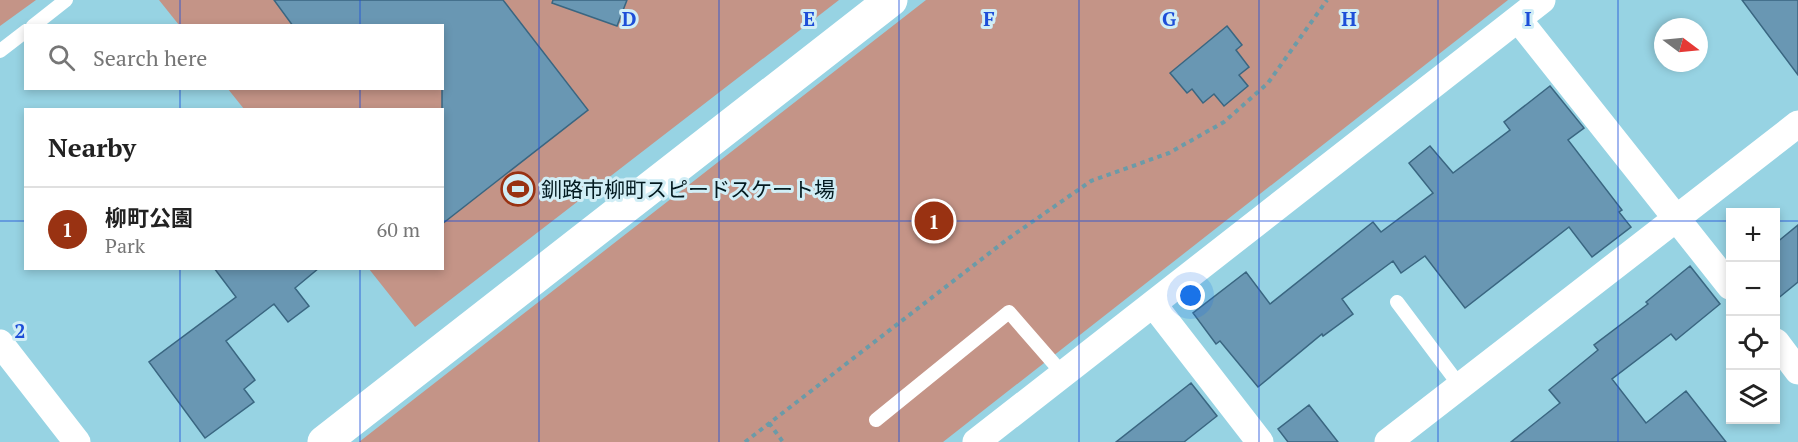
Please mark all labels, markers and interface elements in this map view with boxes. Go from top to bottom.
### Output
text: D [622,5,636,32]
text: E [803,5,815,32]
text: F [983,5,995,32]
text: G [1162,5,1176,32]
text: H [1341,5,1357,32]
text: I [1524,5,1532,32]
north arrow [1654,18,1708,72]
search box [24,24,444,90]
icon: search [45,41,78,74]
text: Search here [93,43,207,72]
text: Nearby [48,130,136,164]
sports icon: 釧路市柳町スピードスケート場 [500,171,536,207]
place label: 釧路市柳町スピードスケート場 [541,175,835,203]
pin: 1 [914,198,954,244]
text: 柳町公園 [105,203,193,232]
map controls [1726,208,1780,424]
button: + [1726,208,1780,262]
text: 1 [62,216,73,243]
text: 60 m [377,216,420,243]
text: Park [105,232,145,259]
button: − [1726,262,1780,316]
your location [1176,281,1205,310]
button: locate [1726,316,1780,370]
text: 2 [14,317,26,344]
button: layers [1726,370,1780,424]

